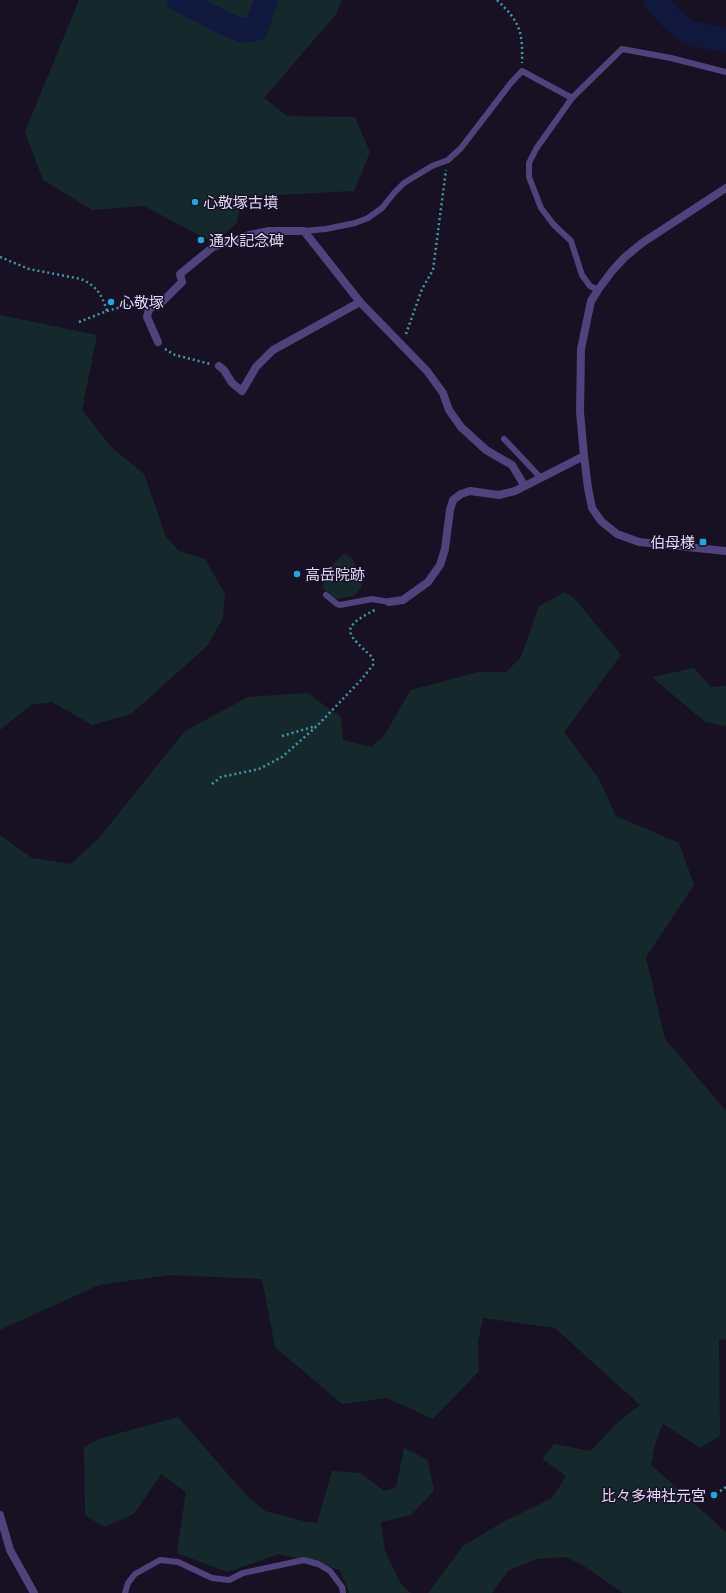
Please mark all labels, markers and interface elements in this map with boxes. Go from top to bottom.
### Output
place label: 心敬塚古墳 [203,193,278,212]
marker: 心敬塚古墳 [190,197,200,207]
place label: 通水記念碑 [209,231,284,250]
marker: 通水記念碑 [196,235,206,245]
place label: 心敬塚 [119,293,164,312]
marker: 心敬塚 [106,297,116,307]
place label: 伯母様 [650,533,695,552]
marker: 伯母様 [698,537,708,547]
place label: 高岳院跡 [305,565,365,584]
marker: 高岳院跡 [292,569,302,579]
place label: 比々多神社元宮 [601,1486,706,1505]
marker: 比々多神社元宮 [709,1490,719,1500]

